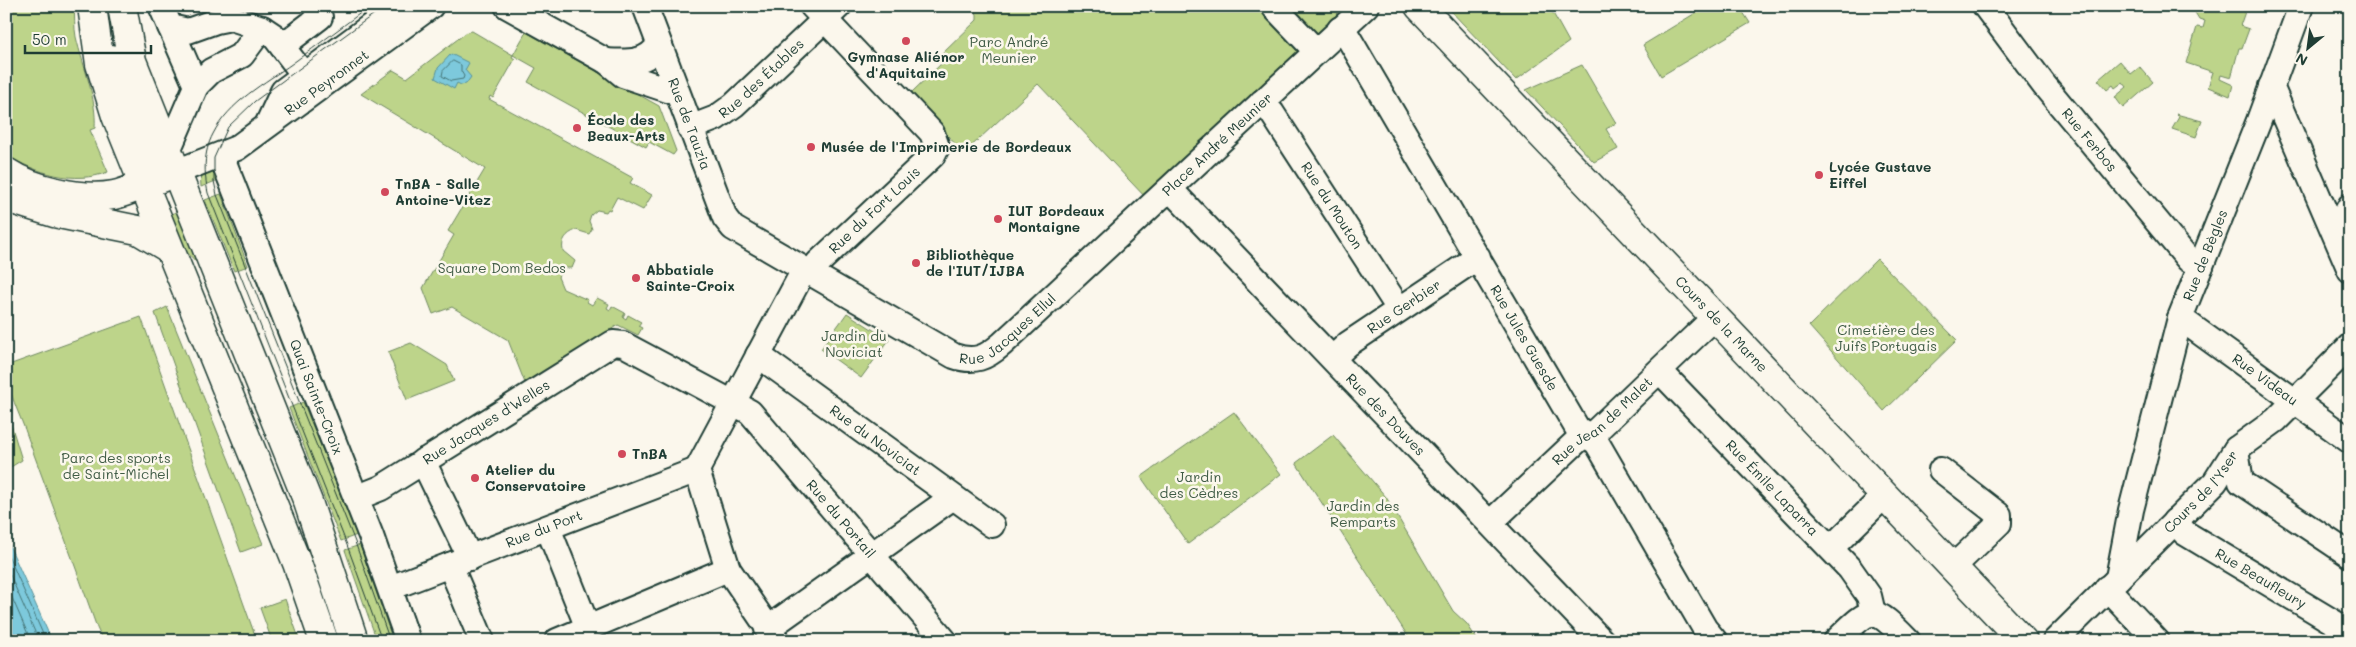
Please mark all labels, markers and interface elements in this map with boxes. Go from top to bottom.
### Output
scale bar [25,22,151,54]
north arrow [2284,22,2334,72]
text: 50 m [32,29,67,49]
park label: Parc André Meunier [969,32,1049,67]
street label: Rue des Étables [715,34,808,122]
marker: Gymnase Aliénor d'Aquitaine [900,35,912,47]
street label: Rue Peyronnet [280,45,372,119]
place label: Gymnase Aliénor d'Aquitaine [848,47,965,82]
text: N [2292,49,2311,71]
street label: Rue de Tauzia [664,75,716,172]
street label: Place André Meunier [1158,88,1276,200]
street label: Rue Ferbos [2058,104,2122,176]
place label: École des Beaux-Arts [587,110,665,145]
marker: École des Beaux-Arts [571,122,583,134]
place label: Musée de l'Imprimerie de Bordeaux [821,137,1072,156]
marker: Musée de l'Imprimerie de Bordeaux [805,141,817,153]
place label: Lycée Gustave Eiffel [1829,157,1931,192]
street label: Rue du Mouton [1297,158,1368,252]
street label: Rue du Fort Louis [824,162,924,257]
marker: Lycée Gustave Eiffel [1813,169,1825,181]
place label: TnBA - Salle Antoine-Vitez [395,174,491,209]
marker: TnBA - Salle Antoine-Vitez [379,186,391,198]
place label: IUT Bordeaux Montaigne [1008,201,1105,236]
street label: Rue de Bègles [2178,207,2231,303]
marker: IUT Bordeaux Montaigne [992,213,1004,225]
place label: Bibliothèque de l'IUT/IJBA [926,245,1025,280]
marker: Bibliothèque de l'IUT/IJBA [910,257,922,269]
park label: Square Dom Bedos [438,258,566,277]
place label: Abbatiale Sainte-Croix [646,260,735,295]
street label: Cours de la Marne [1671,271,1772,376]
marker: Abbatiale Sainte-Croix [630,272,642,284]
street label: Rue Gerbier [1363,275,1444,338]
street label: Rue Jules Guesde [1486,281,1563,394]
street label: Rue Jacques Ellul [958,289,1060,368]
park label: Cimetière des Juifs Portugais [1835,320,1937,355]
park label: Jardin du Noviciat [821,326,887,361]
street label: Quai Sainte-Croix [285,336,348,457]
street label: Rue Videau [2229,349,2302,409]
street label: Rue des Douves [1342,369,1430,460]
street label: Rue Jean de Malet [1547,372,1656,469]
street label: Rue Jacques d'Welles [419,375,553,469]
street label: Rue du Noviciat [826,400,925,479]
street label: Rue Émile Laparra [1722,435,1823,540]
place label: TnBA [632,444,668,463]
street label: Cours de l'Yser [2159,446,2242,537]
park label: Parc des sports de Saint-Michel [61,448,171,483]
marker: TnBA [616,448,628,460]
place label: Atelier du Conservatoire [485,460,586,495]
park label: Jardin des Cèdres [1160,467,1238,502]
marker: Atelier du Conservatoire [469,472,481,484]
street label: Rue du Portail [803,475,880,562]
park label: Jardin des Remparts [1326,496,1400,531]
street label: Rue du Port [503,505,585,552]
street label: Rue Beaufleury [2212,543,2310,613]

